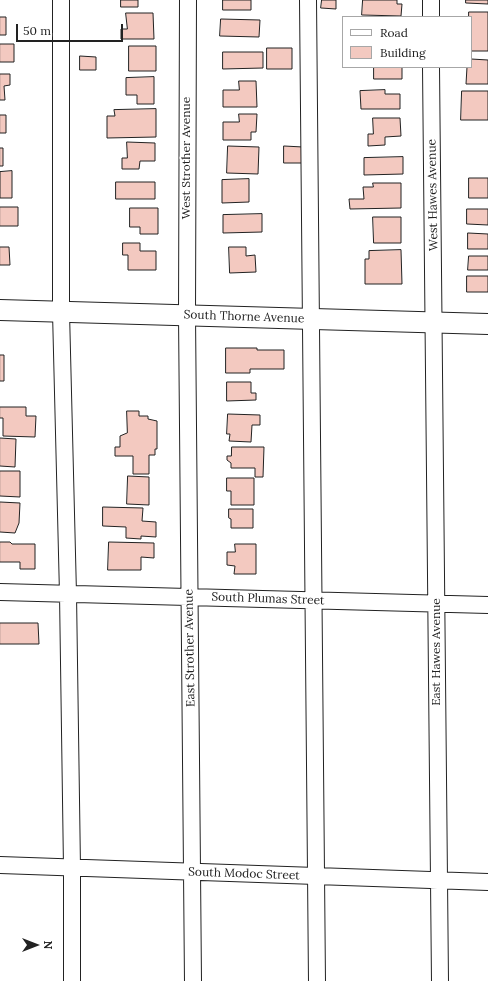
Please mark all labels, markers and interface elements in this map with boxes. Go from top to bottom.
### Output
scale bar [18,16,125,42]
legend [342,16,472,68]
text: 50 m [23,23,51,38]
text: Road [380,25,408,40]
text: Building [380,45,426,60]
street label: West Strother Avenue [180,97,194,219]
street label: West Hawes Avenue [425,139,441,251]
street label: South Thorne Avenue [183,308,305,326]
street label: East Strother Avenue [182,589,198,707]
street label: South Plumas Street [211,590,325,608]
street label: East Hawes Avenue [430,598,444,706]
street label: South Modoc Street [188,865,300,883]
north arrow [16,925,56,965]
text: N [41,941,55,949]

